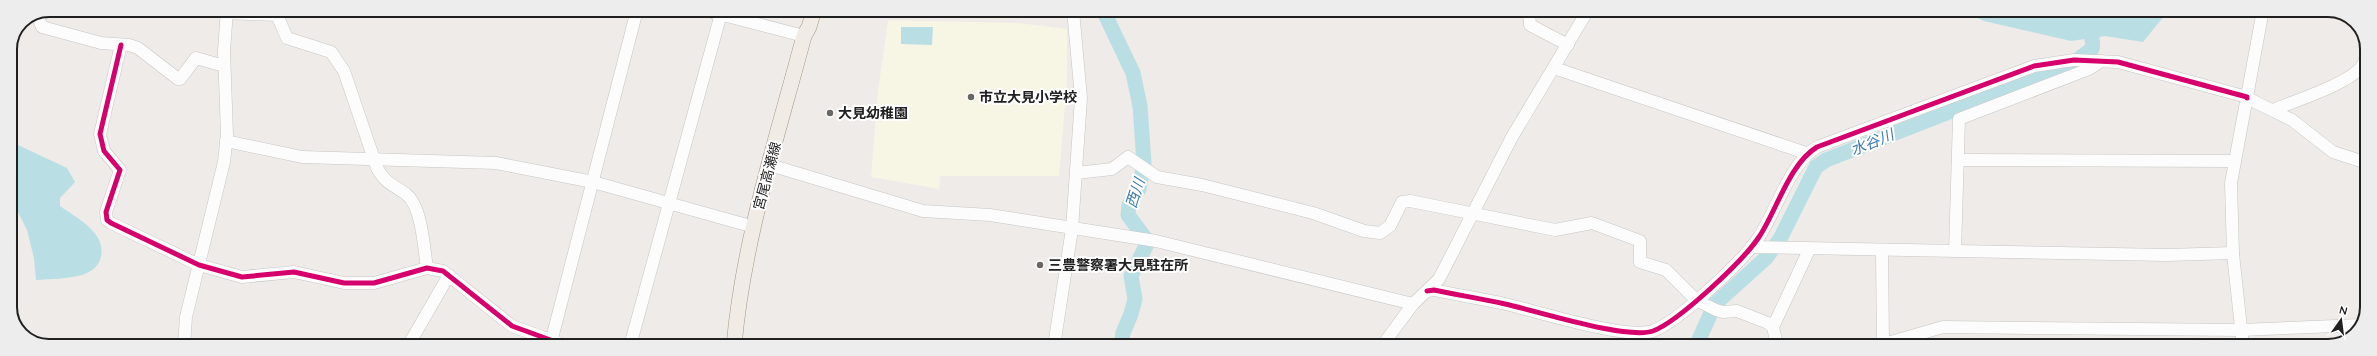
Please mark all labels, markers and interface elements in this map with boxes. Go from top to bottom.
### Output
place label: 市立大見小学校 [979,88,1077,106]
marker: 市立大見小学校 [966,92,976,102]
place label: 大見幼稚園 [838,104,908,122]
marker: 大見幼稚園 [825,108,835,118]
water label: 水谷川 [1848,124,1898,159]
street label: 宮尾高瀬線 [749,140,785,212]
water label: 西川 [1121,174,1149,210]
place label: 三豊警察署大見駐在所 [1048,256,1188,274]
marker: 三豊警察署大見駐在所 [1035,260,1045,270]
north arrow [2321,300,2361,340]
text: N [2338,303,2349,318]

